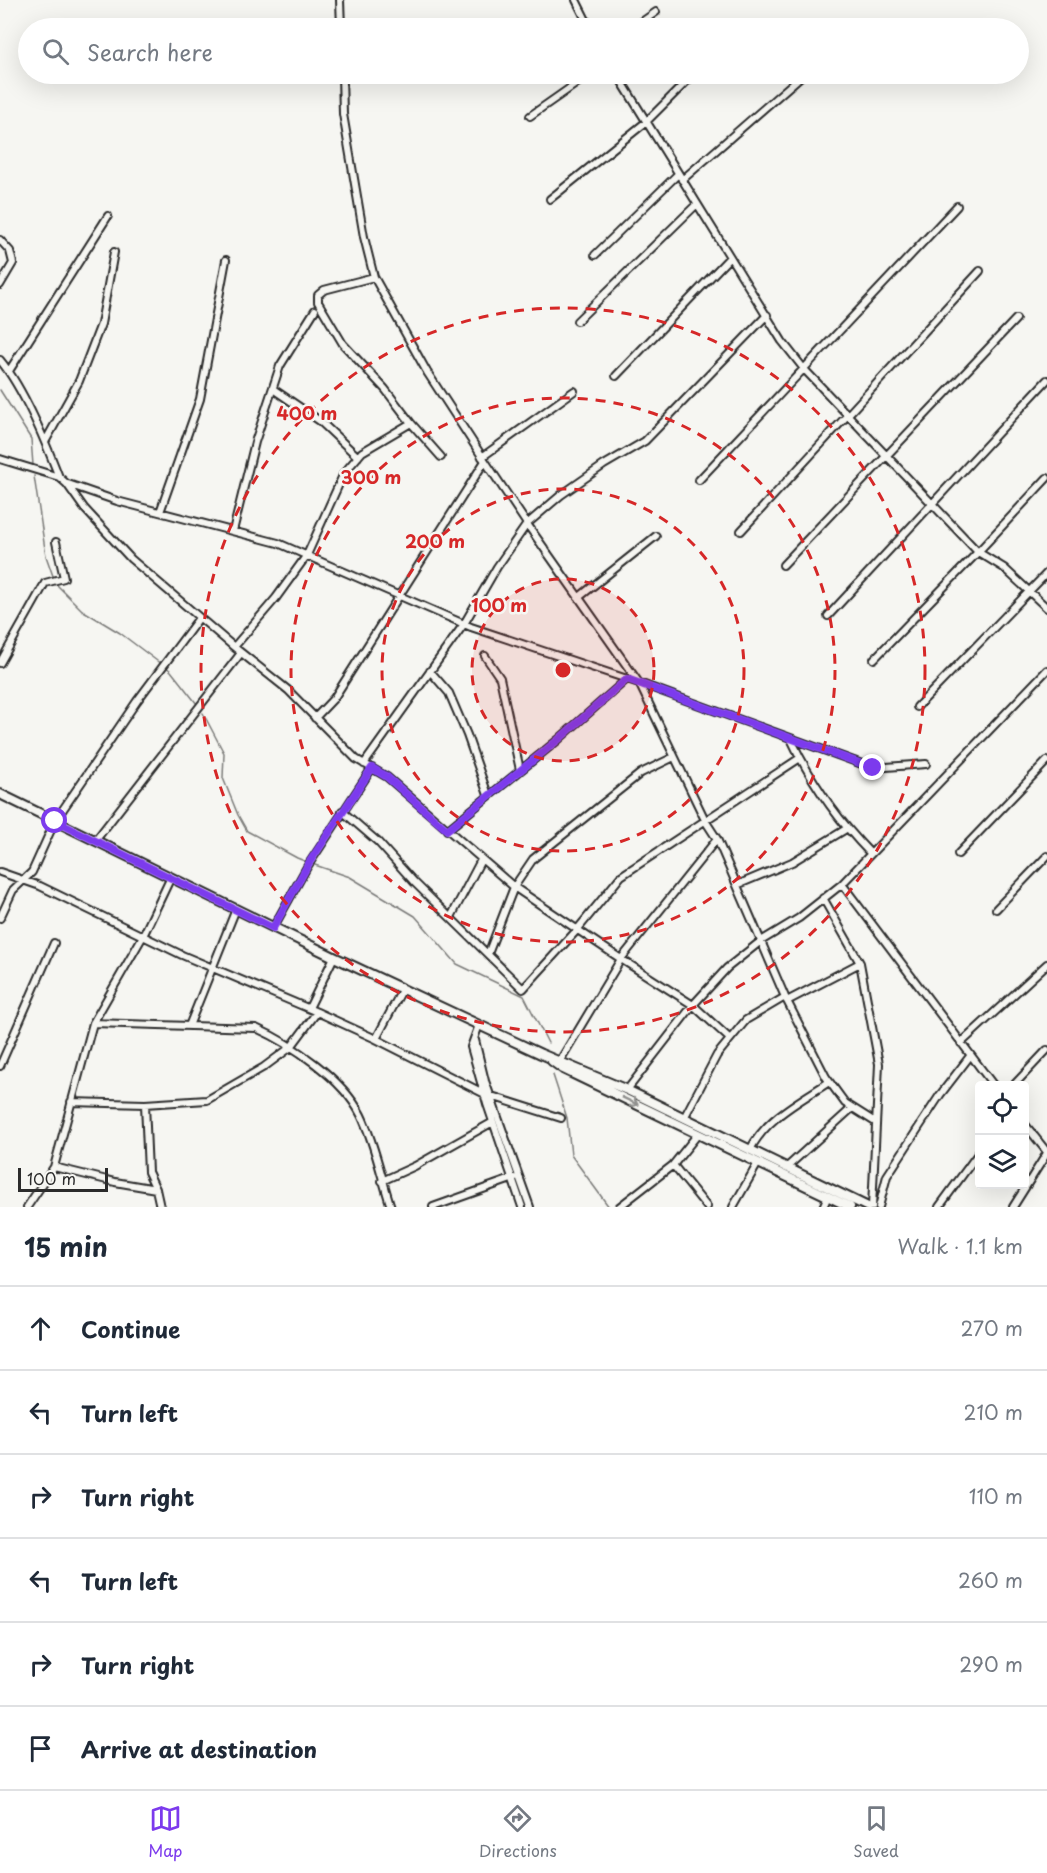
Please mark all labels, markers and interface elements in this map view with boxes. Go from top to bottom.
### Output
search box [18,18,1029,84]
icon: search [39,35,72,68]
text: Search here [87,35,213,68]
text: 400 m [277,399,337,426]
text: 300 m [341,463,401,490]
text: 200 m [405,527,465,554]
text: 100 m [471,591,527,618]
centre of rings [553,660,573,680]
route end [859,754,885,780]
route start [41,807,67,833]
map controls [975,1081,1029,1189]
button: locate [975,1081,1029,1135]
one-way arrow [620,1096,638,1107]
button: layers [975,1135,1029,1189]
scale bar [18,1165,108,1192]
text: 100 m [27,1166,76,1190]
text: 15 min [24,1227,108,1266]
text: Walk · 1.1 km [898,1231,1023,1261]
icon: ahead [24,1312,57,1345]
text: Continue [81,1312,180,1345]
text: 270 m [960,1313,1023,1343]
icon: left [24,1396,57,1429]
text: Turn left [81,1396,178,1429]
text: 210 m [964,1397,1023,1427]
icon: right [24,1480,57,1513]
text: Turn right [81,1480,194,1513]
text: 110 m [969,1481,1023,1511]
icon: left [24,1564,57,1597]
text: Turn left [81,1564,178,1597]
text: 260 m [958,1565,1023,1595]
icon: right [24,1648,57,1681]
text: Turn right [81,1648,194,1681]
text: 290 m [959,1649,1023,1679]
icon: arrive [24,1732,57,1765]
text: Arrive at destination [81,1732,317,1765]
tab: Map [148,1802,182,1862]
tab: Directions [479,1802,557,1862]
tab: Saved [853,1802,899,1862]

